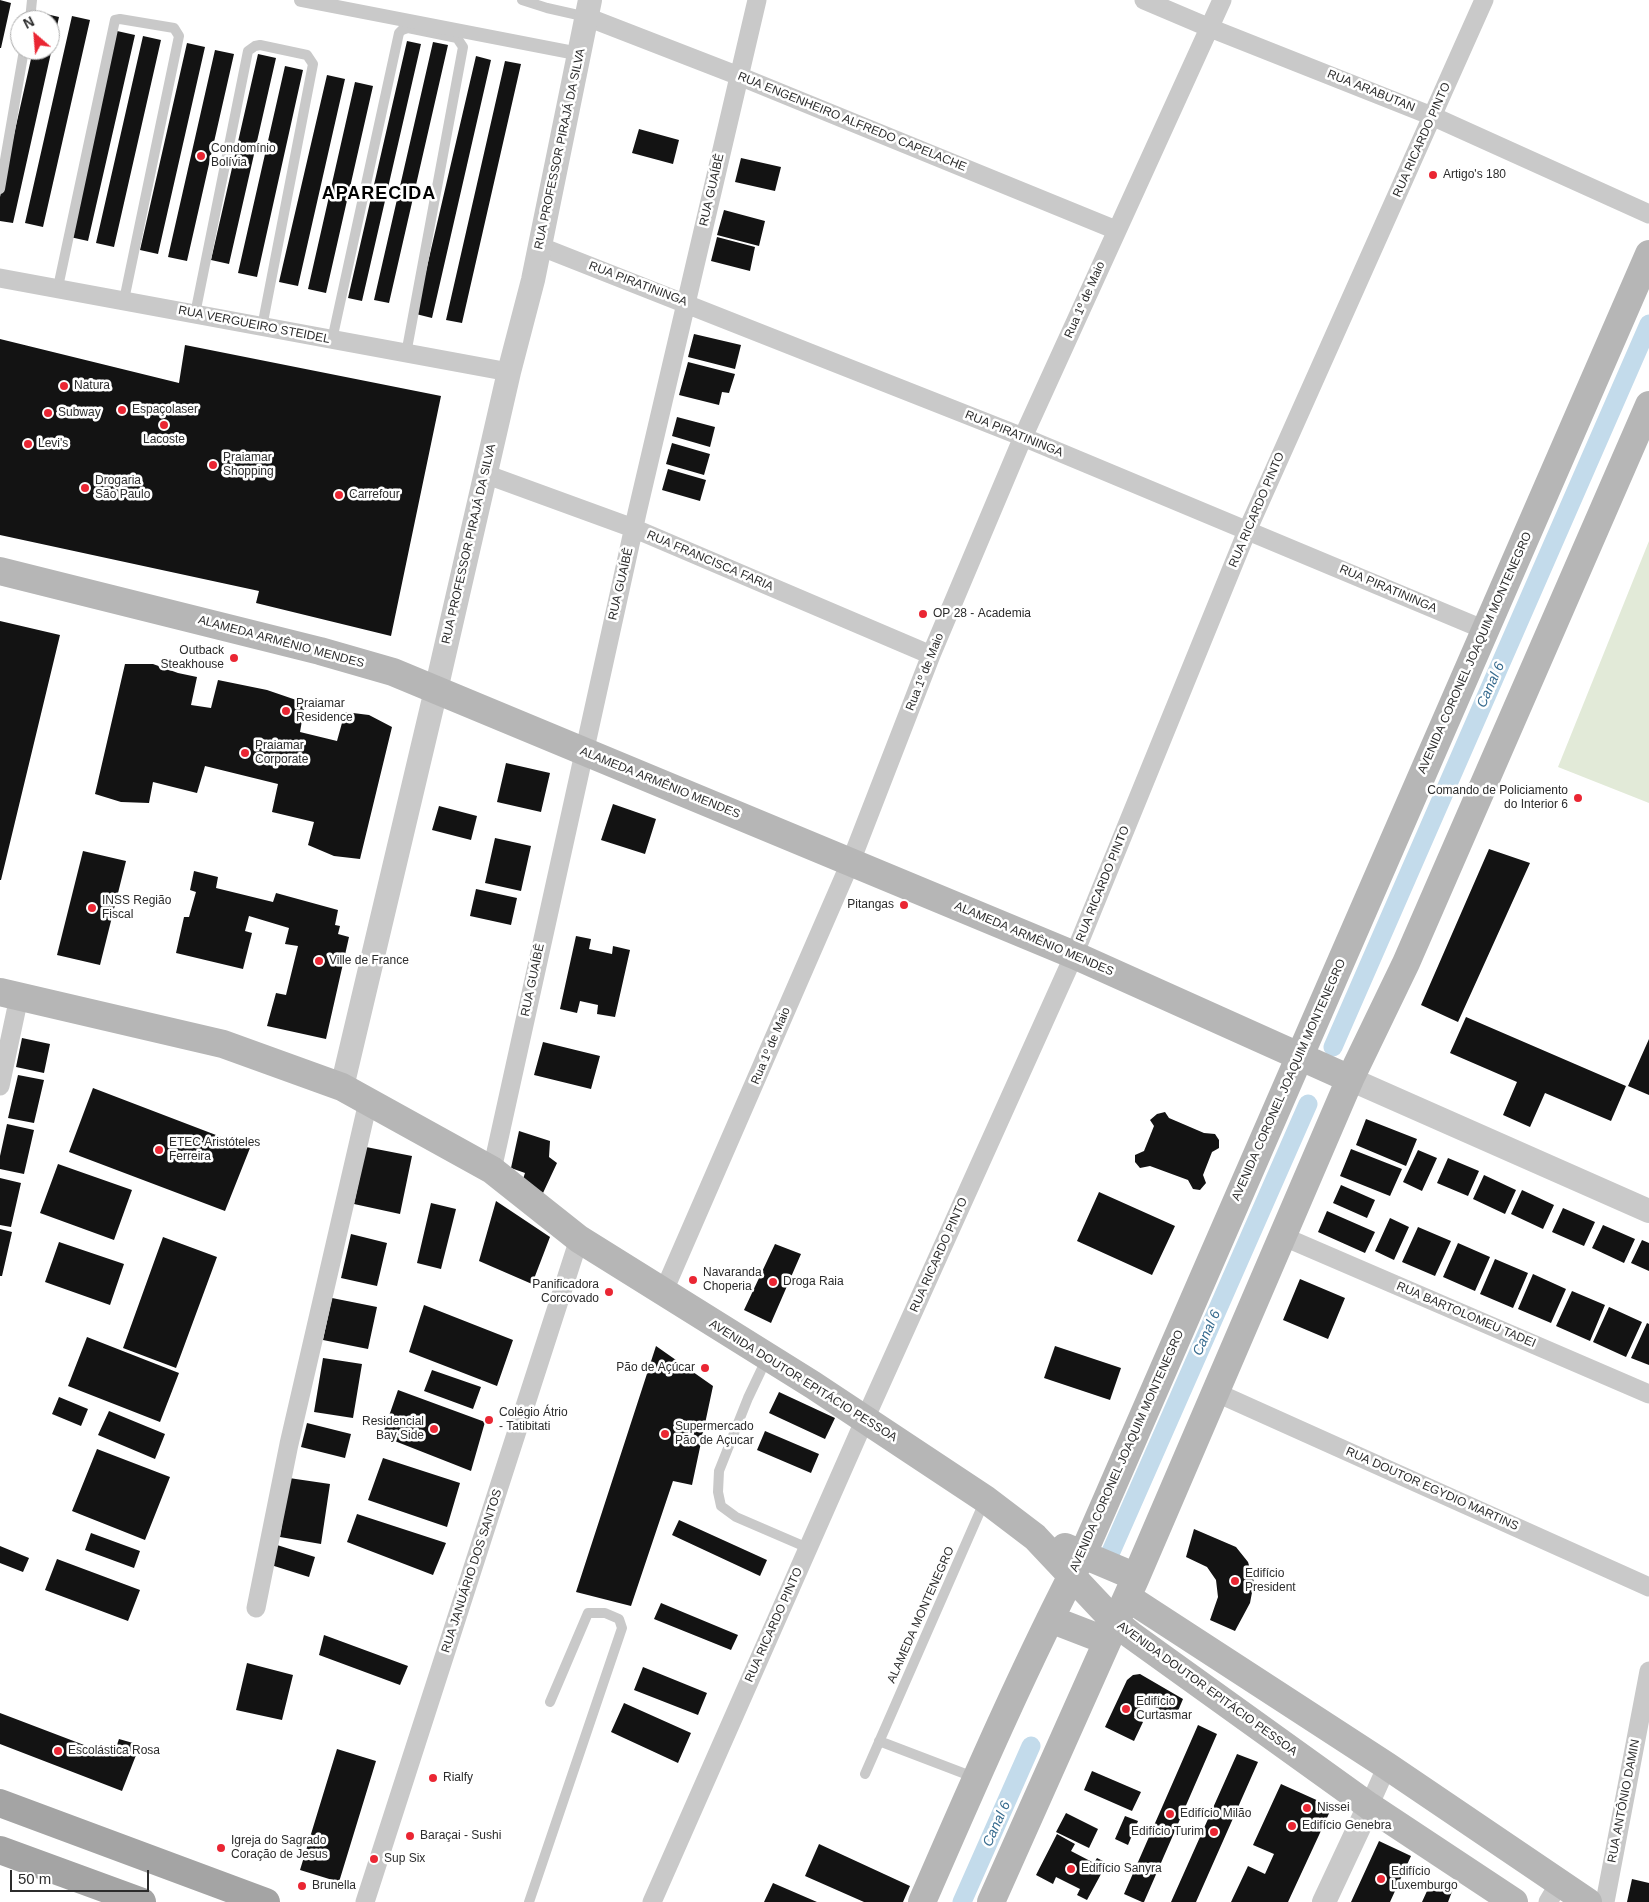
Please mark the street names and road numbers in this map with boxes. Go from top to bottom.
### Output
street label: RUA PROFESSOR PIRAJÁ DA SILVA [532,47,588,251]
street label: RUA ARABUTAN [1325,67,1417,115]
street label: RUA ENGENHEIRO ALFREDO CAPELACHE [736,69,968,175]
street label: RUA RICARDO PINTO [1390,81,1454,199]
street label: RUA GUAÍBÊ [697,152,727,228]
street label: RUA PIRATININGA [587,259,689,309]
street label: Rua 1º de Maio [1062,259,1108,341]
street label: RUA VERGUEIRO STEIDEL [177,303,331,347]
street label: RUA PIRATININGA [963,408,1065,460]
street label: RUA PROFESSOR PIRAJÁ DA SILVA [439,443,499,645]
street label: RUA RICARDO PINTO [1226,450,1288,570]
street label: RUA FRANCISCA FARIA [645,528,775,594]
street label: AVENIDA CORONEL JOAQUIM MONTENEGRO [1415,530,1535,776]
street label: RUA GUAÍBÊ [606,546,636,622]
street label: RUA PIRATININGA [1337,562,1439,616]
street label: ALAMEDA ARMÊNIO MENDES [196,613,366,671]
street label: Rua 1º de Maio [903,631,947,713]
street label: ALAMEDA ARMÊNIO MENDES [578,744,742,822]
street label: RUA RICARDO PINTO [1073,824,1133,944]
street label: ALAMEDA ARMÊNIO MENDES [952,899,1116,979]
street label: RUA GUAÍBÊ [518,942,548,1018]
street label: AVENIDA CORONEL JOAQUIM MONTENEGRO [1229,957,1349,1203]
street label: Rua 1º de Maio [748,1005,794,1087]
street label: RUA RICARDO PINTO [907,1196,971,1314]
street label: RUA BARTOLOMEU TADEI [1394,1279,1538,1351]
street label: AVENIDA DOUTOR EPITÁCIO PESSOA [706,1317,900,1445]
street label: AVENIDA CORONEL JOAQUIM MONTENEGRO [1067,1328,1187,1574]
street label: RUA DOUTOR EGYDIO MARTINS [1343,1444,1521,1534]
street label: RUA JANUÁRIO DOS SANTOS [439,1487,505,1655]
street label: ALAMEDA MONTENEGRO [884,1544,958,1686]
street label: RUA RICARDO PINTO [742,1566,806,1684]
street label: AVENIDA DOUTOR EPITÁCIO PESSOA [1114,1619,1300,1759]
street label: RUA ANTÔNIO DAMIN [1605,1738,1643,1864]

